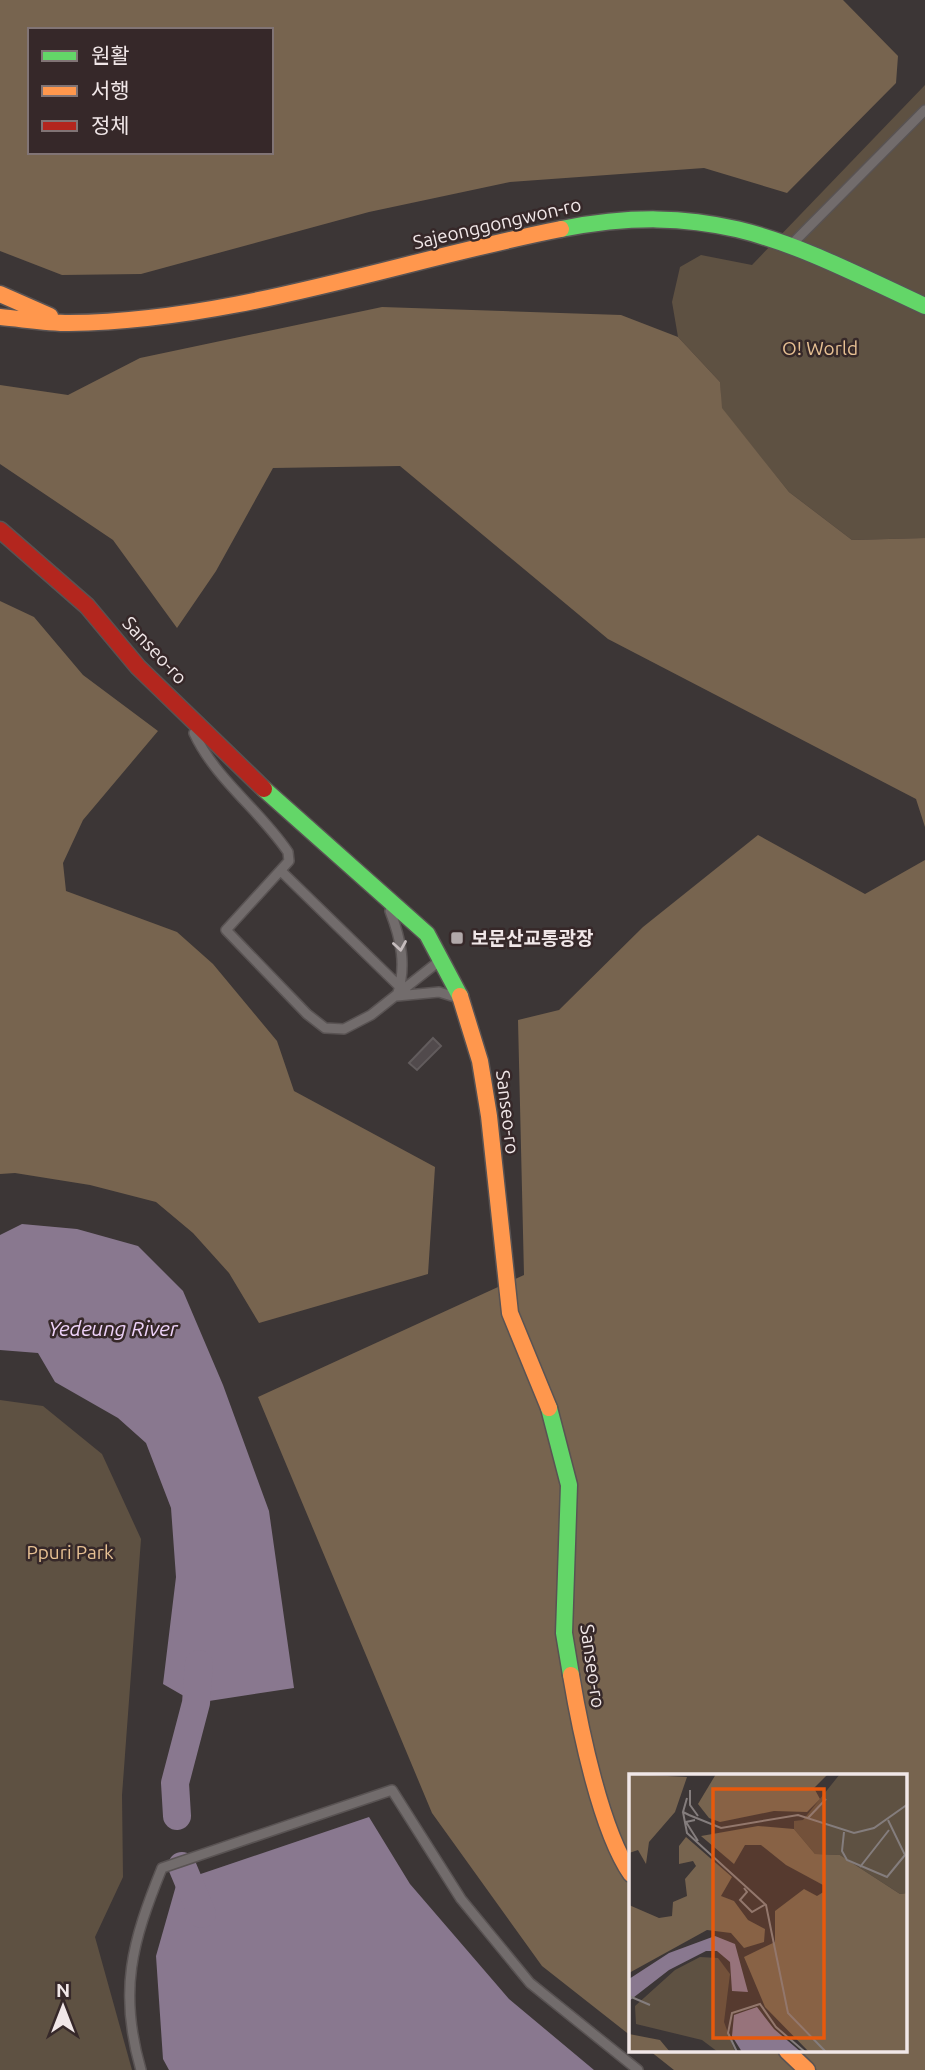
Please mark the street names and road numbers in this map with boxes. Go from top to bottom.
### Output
street label: Sajeonggongwon-ro [411,193,583,253]
street label: Sanseo-ro [118,612,192,688]
street label: Sanseo-ro [492,1069,524,1155]
street label: Sanseo-ro [576,1623,610,1709]

